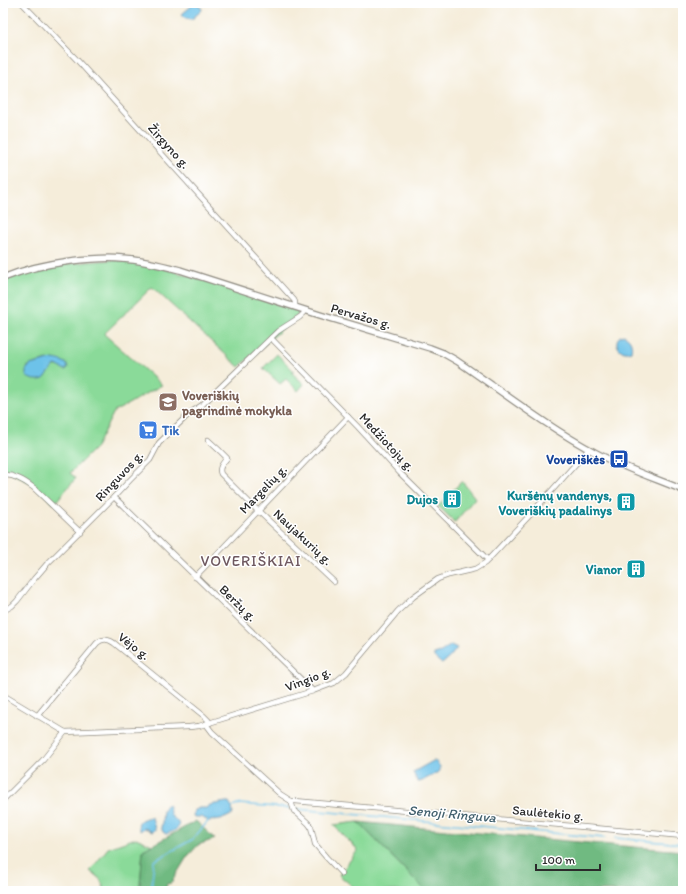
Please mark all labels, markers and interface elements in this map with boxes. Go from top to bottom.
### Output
street label: Žirgyno g. [145,120,193,172]
street label: Pervažos g. [329,300,393,332]
place label: Voveriškių pagrindinė mokykla [181,388,293,419]
school or university icon: Voveriškių pagrindinė mokykla [157,391,179,413]
street label: Medžiotojų g. [356,410,418,474]
supermarket icon: Tik [137,419,159,441]
place label: Tik [161,423,180,438]
street label: Ringuvos g. [92,448,146,504]
bus stop icon: Voveriškės [608,448,630,470]
place label: Voveriškės [546,452,605,467]
street label: Margelių g. [236,462,290,516]
building icon: Dujos [441,488,463,510]
place label: Kuršėnų vandenys, Voveriškių padalinys [499,488,612,519]
building icon: Kuršėnų vandenys, Voveriškių padalinys [615,491,637,513]
place label: Dujos [407,492,438,508]
street label: Naujakurių g. [270,506,336,568]
district label: VOVERIŠKIAI [200,552,302,570]
building icon: Vianor [625,558,647,580]
place label: Vianor [586,562,623,577]
street label: Beržų g. [216,582,260,624]
street label: Vėjo g. [115,629,153,663]
street label: Vingio g. [283,663,333,695]
water label: Senoji Ringuva [407,802,497,826]
street label: Saulėtekio g. [512,802,584,824]
scale bar [536,846,600,872]
text: 100 m [542,853,575,867]

